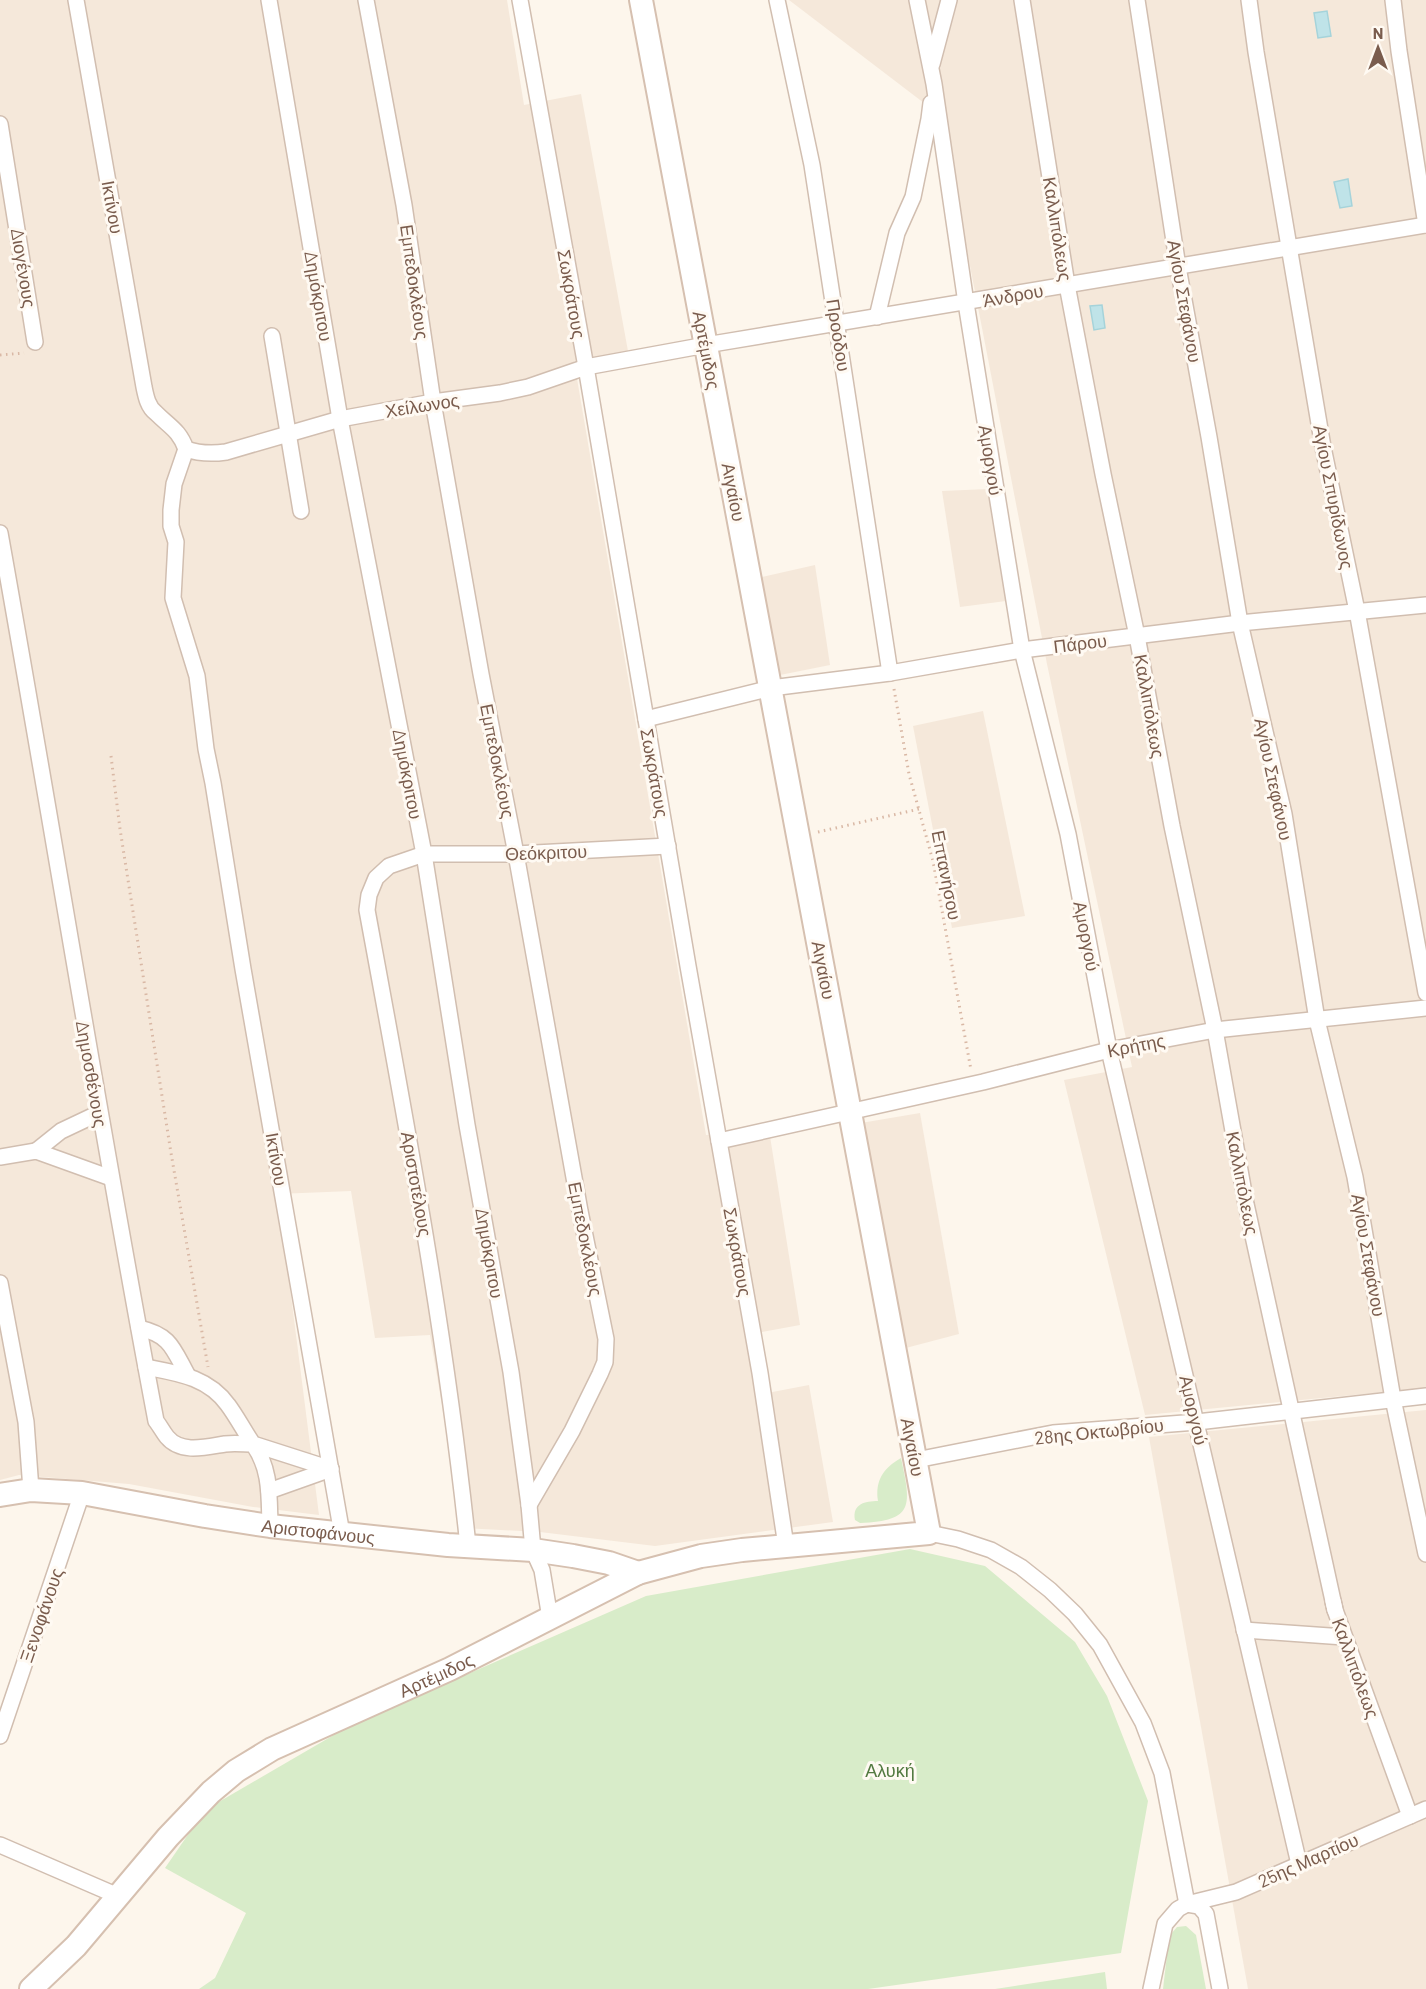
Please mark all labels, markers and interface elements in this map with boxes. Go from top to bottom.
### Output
north arrow [1348,18,1408,78]
text: N [1373,23,1383,42]
street label: Καλλιπόλεως [1039,175,1077,283]
street label: Ικτίνου [97,179,129,235]
street label: Εμπεδοκλέους [396,223,434,341]
street label: Διογένους [7,227,41,310]
street label: Αγίου Στεφάνου [1163,238,1207,364]
street label: Σωκράτους [553,248,591,341]
street label: Δημόκριτου [300,249,338,343]
street label: Άνδρου [981,279,1045,311]
street label: Προόδου [822,297,856,373]
street label: Αρτέμιδος [689,309,725,392]
street label: Χείλωνος [383,388,461,422]
street label: Αμοργού [975,423,1007,497]
street label: Αγίου Σπυρίδωνος [1309,423,1359,571]
street label: Αιγαίου [718,461,750,523]
street label: Πάρου [1052,629,1108,657]
street label: Καλλιπόλεως [1130,652,1170,760]
street label: Εμπεδοκλέους [476,702,520,820]
street label: Αγίου Στεφάνου [1250,716,1298,842]
street label: Δημόκριτου [388,727,428,821]
street label: Σωκράτους [636,727,674,820]
street label: Επτανήσου [928,828,966,922]
street label: Θεόκριτου [505,840,587,864]
street label: Αμοργού [1069,899,1105,973]
street label: Αιγαίου [808,939,840,1001]
street label: Δημοσθένους [72,1019,112,1129]
street label: Κρήτης [1105,1029,1167,1061]
street label: Καλλιπόλεως [1222,1129,1264,1237]
street label: Αριστοτέλους [397,1130,437,1239]
street label: Ικτίνου [261,1131,293,1187]
street label: Εμπεδοκλέους [564,1180,608,1298]
street label: Αγίου Στεφάνου [1347,1192,1391,1318]
street label: Δημόκριτου [471,1206,509,1300]
street label: Σωκράτους [719,1206,757,1299]
street label: Αμοργού [1175,1373,1213,1447]
street label: 28ης Οκτωβρίου [1033,1413,1165,1449]
street label: Αιγαίου [897,1416,929,1478]
street label: Αριστοφάνους [260,1514,376,1548]
street label: Ξενοφάνους [15,1565,68,1665]
street label: Καλλιπόλεως [1328,1615,1384,1722]
street label: Αρτέμιδος [395,1648,477,1702]
park label: Αλυκή [865,1759,915,1781]
street label: 25ης Μαρτίου [1254,1828,1362,1892]

